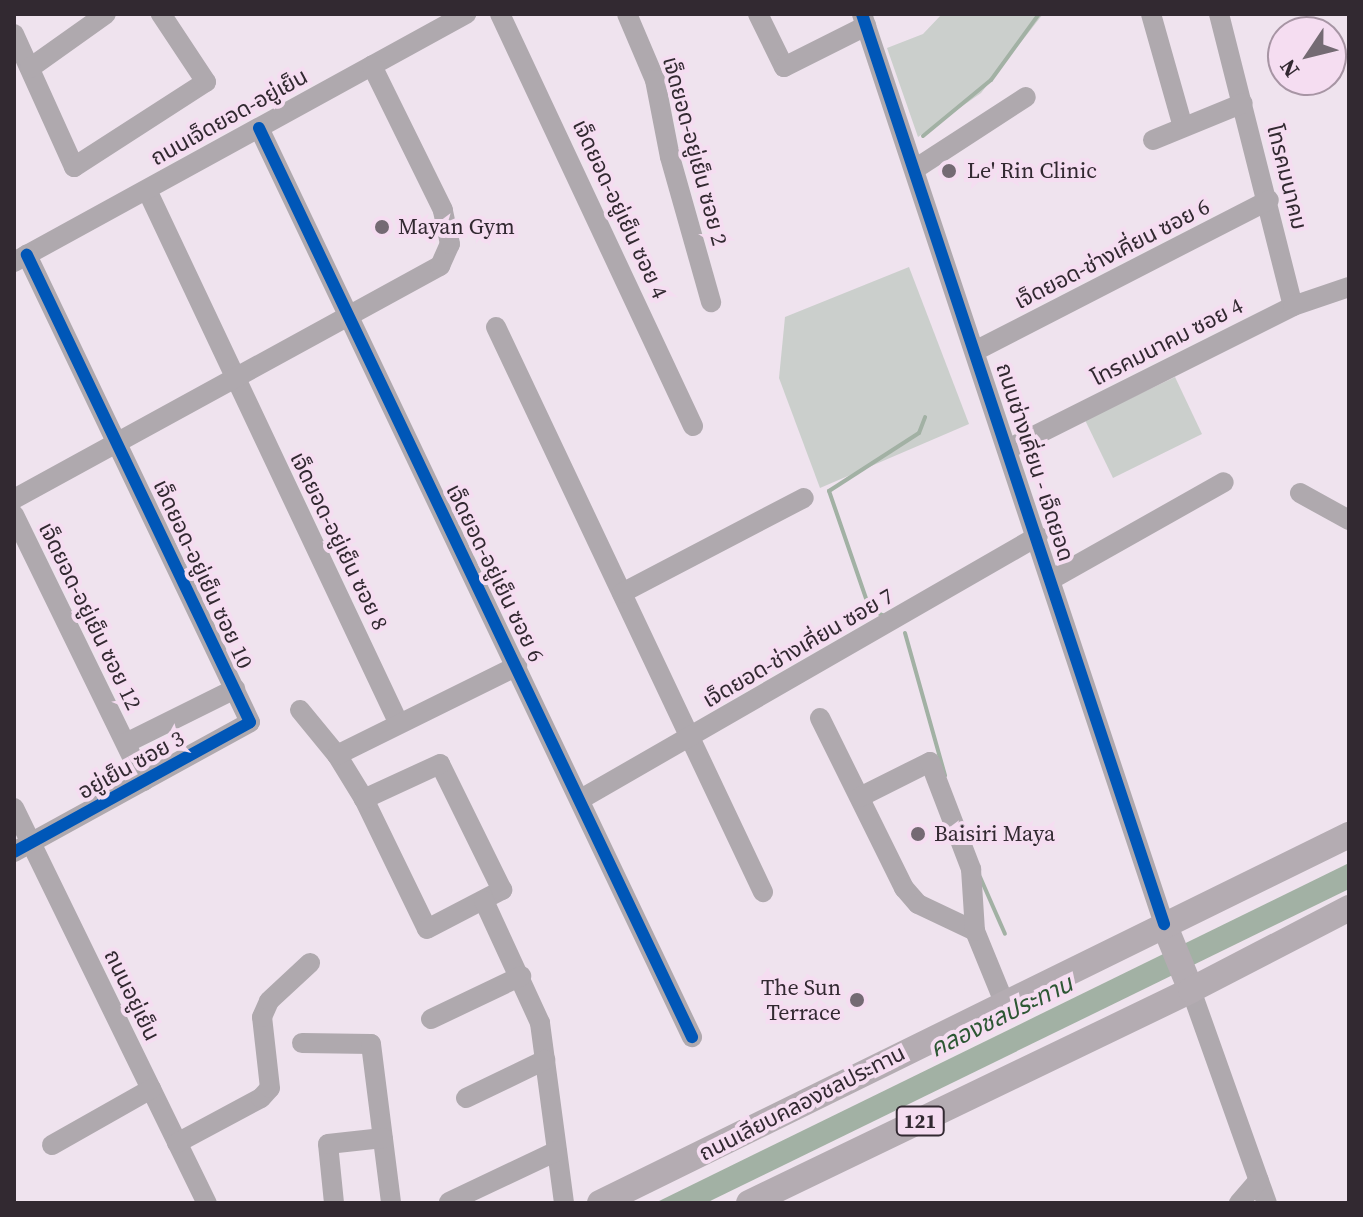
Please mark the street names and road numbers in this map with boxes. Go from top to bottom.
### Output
street label: เจ็ดยอด-อยู่เย็น ซอย 2 [657,54,733,248]
street label: ถนนเจ็ดยอด-อยู่เย็น [146,63,312,171]
street label: เจ็ดยอด-อยู่เย็น ซอย 4 [567,115,673,303]
street label: โทรคมนาคม [1261,122,1313,232]
street label: เจ็ดยอด-ช่างเคี่ยน ซอย 6 [1010,193,1214,315]
street label: โทรคมนาคม ซอย 4 [1087,292,1247,392]
street label: ถนนช่างเคี่ยน - เจ็ดยอด [990,360,1080,564]
street label: เจ็ดยอด-อยู่เย็น ซอย 8 [285,448,393,634]
street label: เจ็ดยอด-อยู่เย็น ซอย 10 [148,475,258,673]
street label: เจ็ดยอด-อยู่เย็น ซอย 6 [441,480,549,666]
street label: เจ็ดยอด-อยู่เย็น ซอย 12 [33,518,147,714]
street label: เจ็ดยอด-ช่างเคี่ยน ซอย 7 [698,583,898,713]
street label: อยู่เย็น ซอย 3 [73,725,189,805]
street label: ถนนอยู่เย็น [99,945,165,1045]
street label: ถนนเลียบคลองชลประทาน [694,1040,910,1166]
road number: 121 [894,1105,946,1137]

